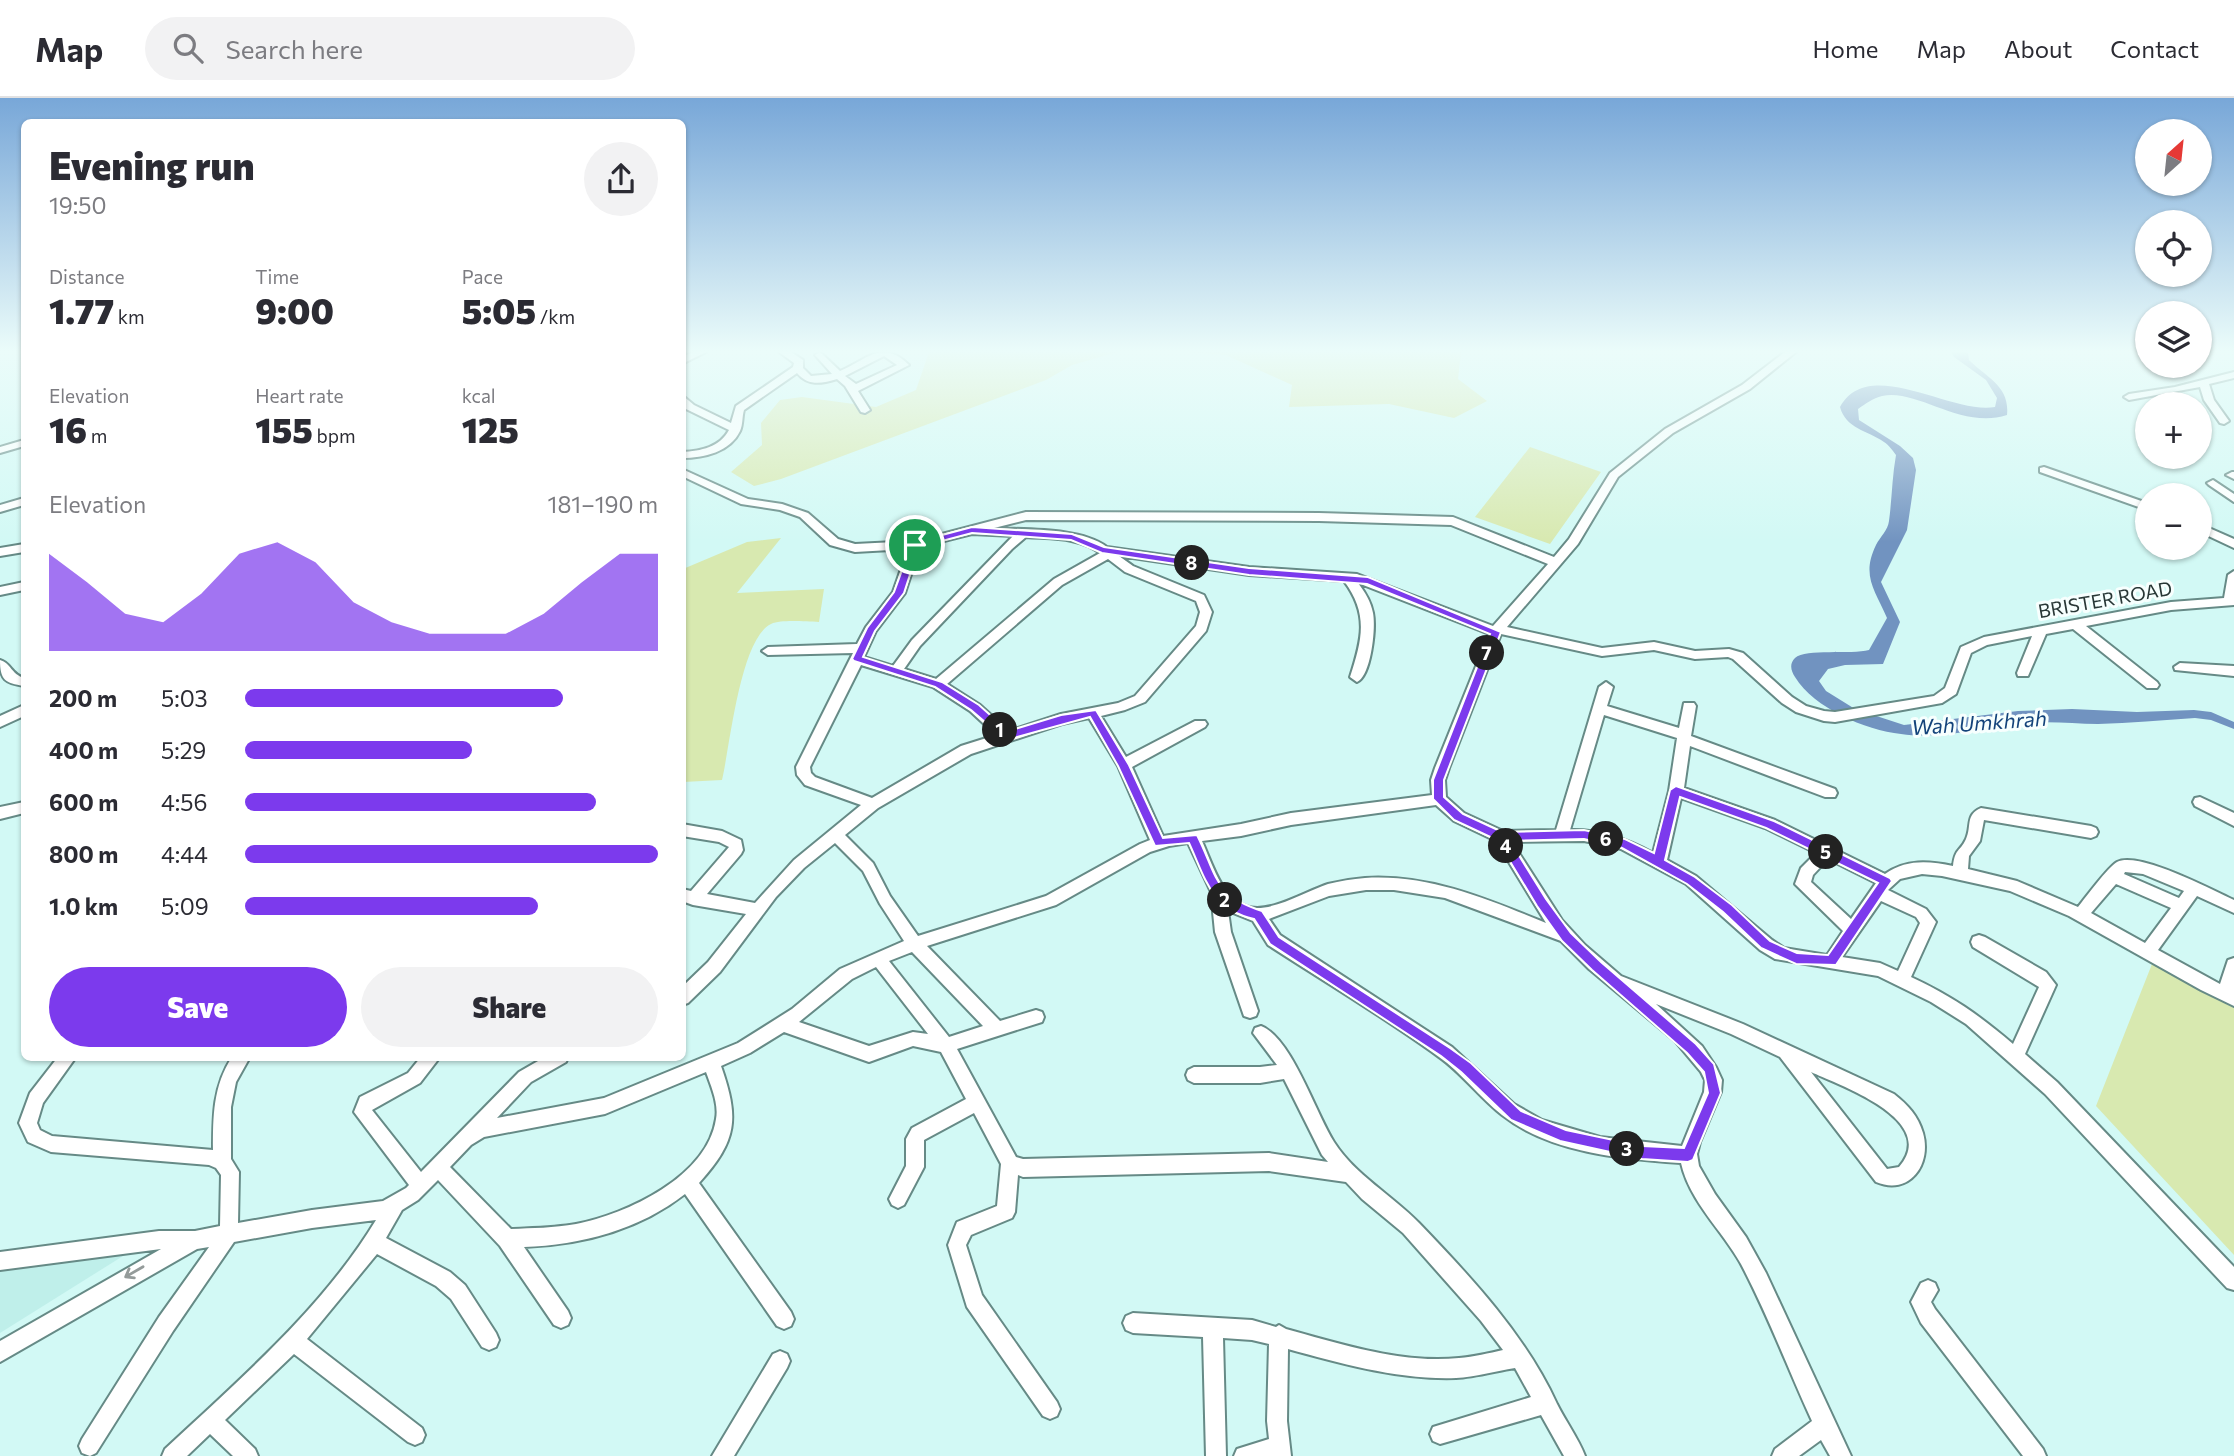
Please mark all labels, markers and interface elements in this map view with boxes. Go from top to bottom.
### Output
search box [145,17,635,80]
text: Map [35,28,103,69]
icon: search [169,29,207,67]
text: Search here [225,33,363,64]
text: Home [1813,34,1879,63]
text: Map [1917,34,1966,63]
text: About [2004,34,2072,63]
text: Contact [2110,34,2199,63]
north arrow [2135,119,2212,196]
map controls [2135,119,2212,560]
text: Evening run [49,141,255,188]
button: share [584,142,658,216]
text: 19:50 [49,191,106,219]
button: locate [2135,210,2212,287]
text: Distance [49,265,125,288]
text: Time [255,265,299,288]
text: Pace [462,265,503,288]
text: 1.77 [49,288,114,331]
text: 9:00 [255,288,334,331]
text: 5:05 [462,288,536,331]
button: layers [2135,301,2212,378]
text: km [114,305,145,328]
text: /km [536,305,575,328]
text: Elevation [49,384,129,407]
text: Heart rate [255,384,344,407]
text: kcal [462,384,496,407]
button: + [2135,392,2212,469]
text: 16 [49,407,87,450]
text: 155 [255,407,313,450]
text: 125 [462,407,519,450]
text: m [87,424,107,447]
text: bpm [313,424,356,447]
button: − [2135,483,2212,560]
text: Elevation [49,490,146,518]
text: 181–190 m [548,490,658,518]
pin [885,515,945,575]
icon: arrive [896,526,934,564]
pin: 8 [1174,546,1210,580]
text: 8 [1186,551,1197,574]
street label: BRISTER ROAD [2036,576,2174,622]
pin: 7 [1470,636,1504,670]
text: 7 [1481,641,1492,664]
text: 200 m [49,684,117,712]
text: 5:03 [161,684,208,712]
water label: Wah Umkhrah [1910,705,2048,739]
pin: 1 [982,712,1018,748]
text: 1 [995,718,1004,741]
text: 400 m [49,736,118,764]
text: 5:29 [161,736,206,764]
text: 600 m [49,788,118,816]
text: 4:56 [161,788,207,816]
pin: 6 [1588,822,1624,856]
text: 6 [1600,827,1611,850]
pin: 4 [1488,828,1524,864]
text: 4 [1500,834,1511,857]
pin: 5 [1808,834,1843,870]
text: 800 m [49,840,118,868]
text: 4:44 [161,840,208,868]
text: 5 [1820,840,1831,863]
pin: 2 [1208,882,1242,918]
text: 2 [1219,888,1230,911]
text: 1.0 km [49,892,118,920]
text: 5:09 [161,892,209,920]
button: Save [49,967,347,1047]
button: Share [361,967,658,1047]
pin: 3 [1610,1132,1644,1166]
text: 3 [1621,1137,1632,1160]
one-way arrow [125,1266,145,1280]

